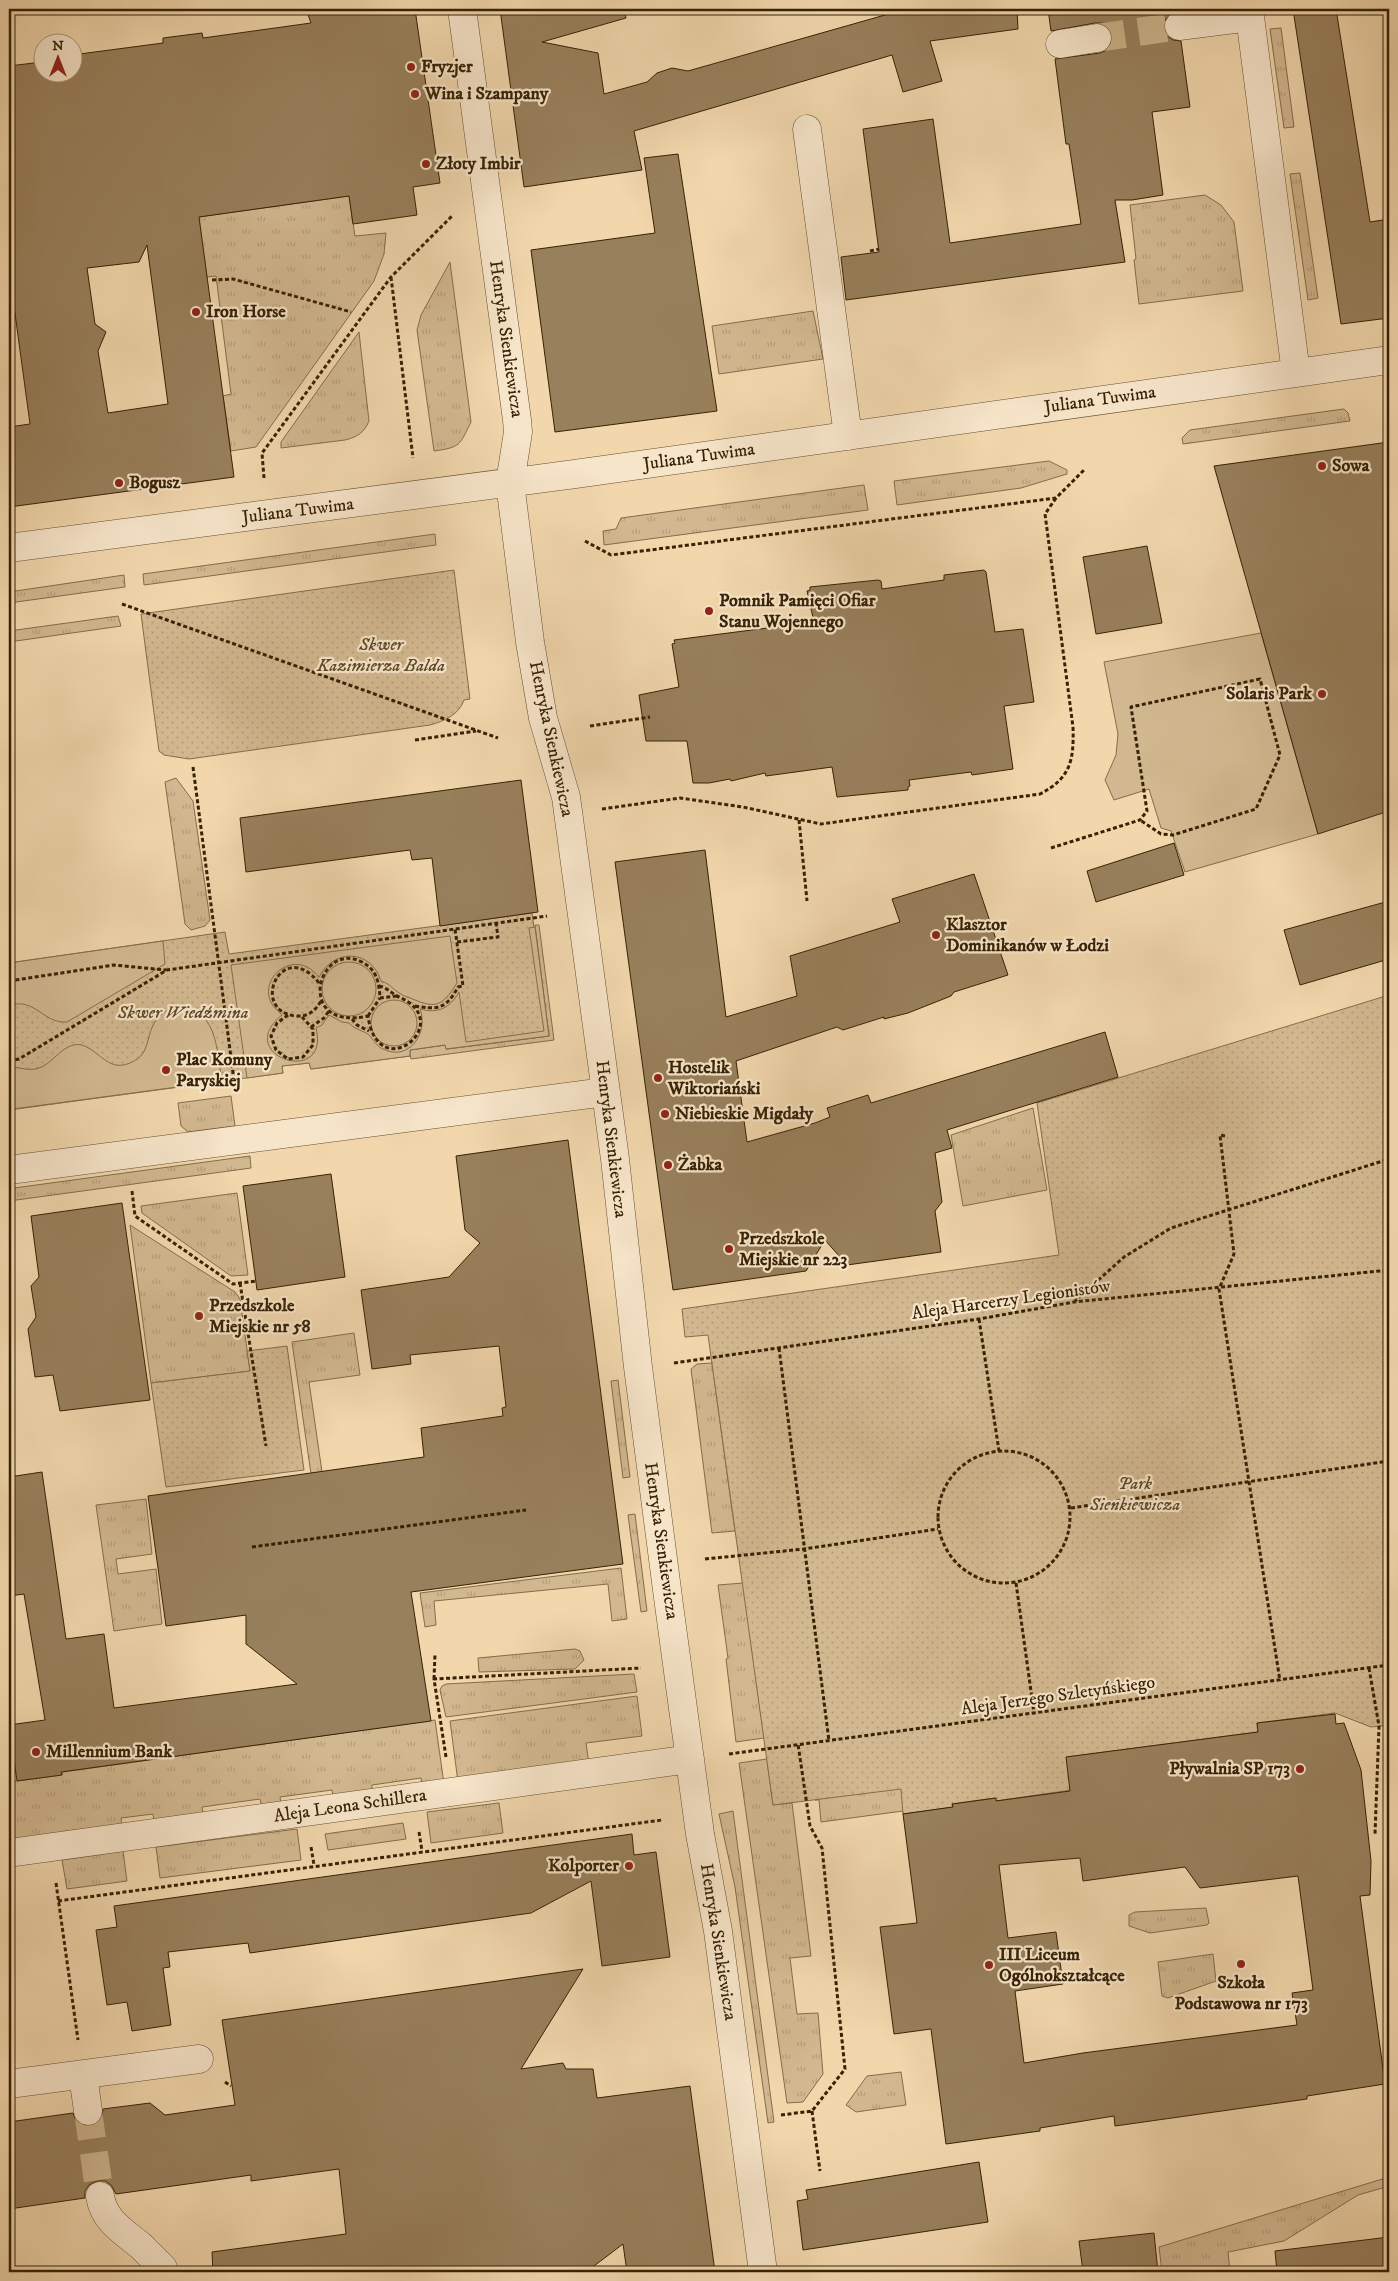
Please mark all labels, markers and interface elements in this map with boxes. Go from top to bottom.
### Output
north arrow [32,32,82,82]
text: N [52,37,64,55]
place label: Fryzjer [421,56,473,78]
marker: Fryzjer [405,61,417,73]
place label: Wina i Szampany [424,83,549,105]
marker: Wina i Szampany [409,88,421,100]
place label: Złoty Imbir [436,153,521,175]
marker: Złoty Imbir [420,158,432,170]
street label: Henryka Sienkiewicza [484,259,528,419]
place label: Iron Horse [206,301,286,323]
marker: Iron Horse [190,306,202,318]
street label: Juliana Tuwima [1041,381,1158,419]
street label: Juliana Tuwima [640,438,757,476]
place label: Sowa [1332,455,1370,477]
marker: Sowa [1316,460,1328,472]
place label: Bogusz [129,472,181,494]
marker: Bogusz [113,477,125,489]
street label: Juliana Tuwima [239,493,355,529]
place label: Pomnik Pamięci Ofiar Stanu Wojennego [719,590,876,633]
marker: Pomnik Pamięci Ofiar Stanu Wojennego [703,605,715,617]
park label: Skwer Kazimierza Balda [316,634,445,677]
street label: Henryka Sienkiewicza [524,659,578,819]
place label: Solaris Park [1226,683,1313,705]
marker: Solaris Park [1316,688,1328,700]
place label: Klasztor Dominikanów w Łodzi [946,914,1109,957]
marker: Klasztor Dominikanów w Łodzi [930,929,942,941]
park label: Skwer Wiedźmina [116,1002,249,1024]
place label: Plac Komuny Paryskiej [176,1049,273,1092]
place label: Hostelik Wiktoriański [667,1057,761,1100]
street label: Henryka Sienkiewicza [590,1059,632,1219]
marker: Plac Komuny Paryskiej [160,1064,172,1076]
marker: Hostelik Wiktoriański [652,1072,664,1084]
place label: Niebieskie Migdały [675,1103,813,1125]
marker: Niebieskie Migdały [659,1108,671,1120]
place label: Żabka [678,1153,722,1176]
marker: Żabka [662,1159,674,1171]
place label: Przedszkole Miejskie nr 223 [739,1228,847,1271]
marker: Przedszkole Miejskie nr 223 [723,1243,735,1255]
street label: Aleja Harcerzy Legionistów [910,1275,1112,1325]
place label: Przedszkole Miejskie nr 58 [209,1295,311,1338]
marker: Przedszkole Miejskie nr 58 [193,1310,205,1322]
street label: Henryka Sienkiewicza [639,1461,683,1621]
park label: Park Sienkiewicza [1089,1473,1181,1516]
street label: Aleja Jerzego Szletyńskiego [959,1671,1157,1721]
place label: Millennium Bank [46,1741,173,1763]
marker: Millennium Bank [30,1746,42,1758]
place label: Pływalnia SP 173 [1169,1758,1290,1780]
marker: Pływalnia SP 173 [1294,1763,1306,1775]
street label: Aleja Leona Schillera [272,1784,428,1828]
place label: Kolporter [548,1855,619,1877]
marker: Kolporter [623,1860,635,1872]
street label: Henryka Sienkiewicza [695,1862,741,2022]
place label: III Liceum Ogólnokształcące [999,1944,1125,1987]
marker: Szkoła Podstawowa nr 173 [1235,1958,1247,1970]
marker: III Liceum Ogólnokształcące [983,1959,995,1971]
place label: Szkoła Podstawowa nr 173 [1174,1972,1308,2015]

